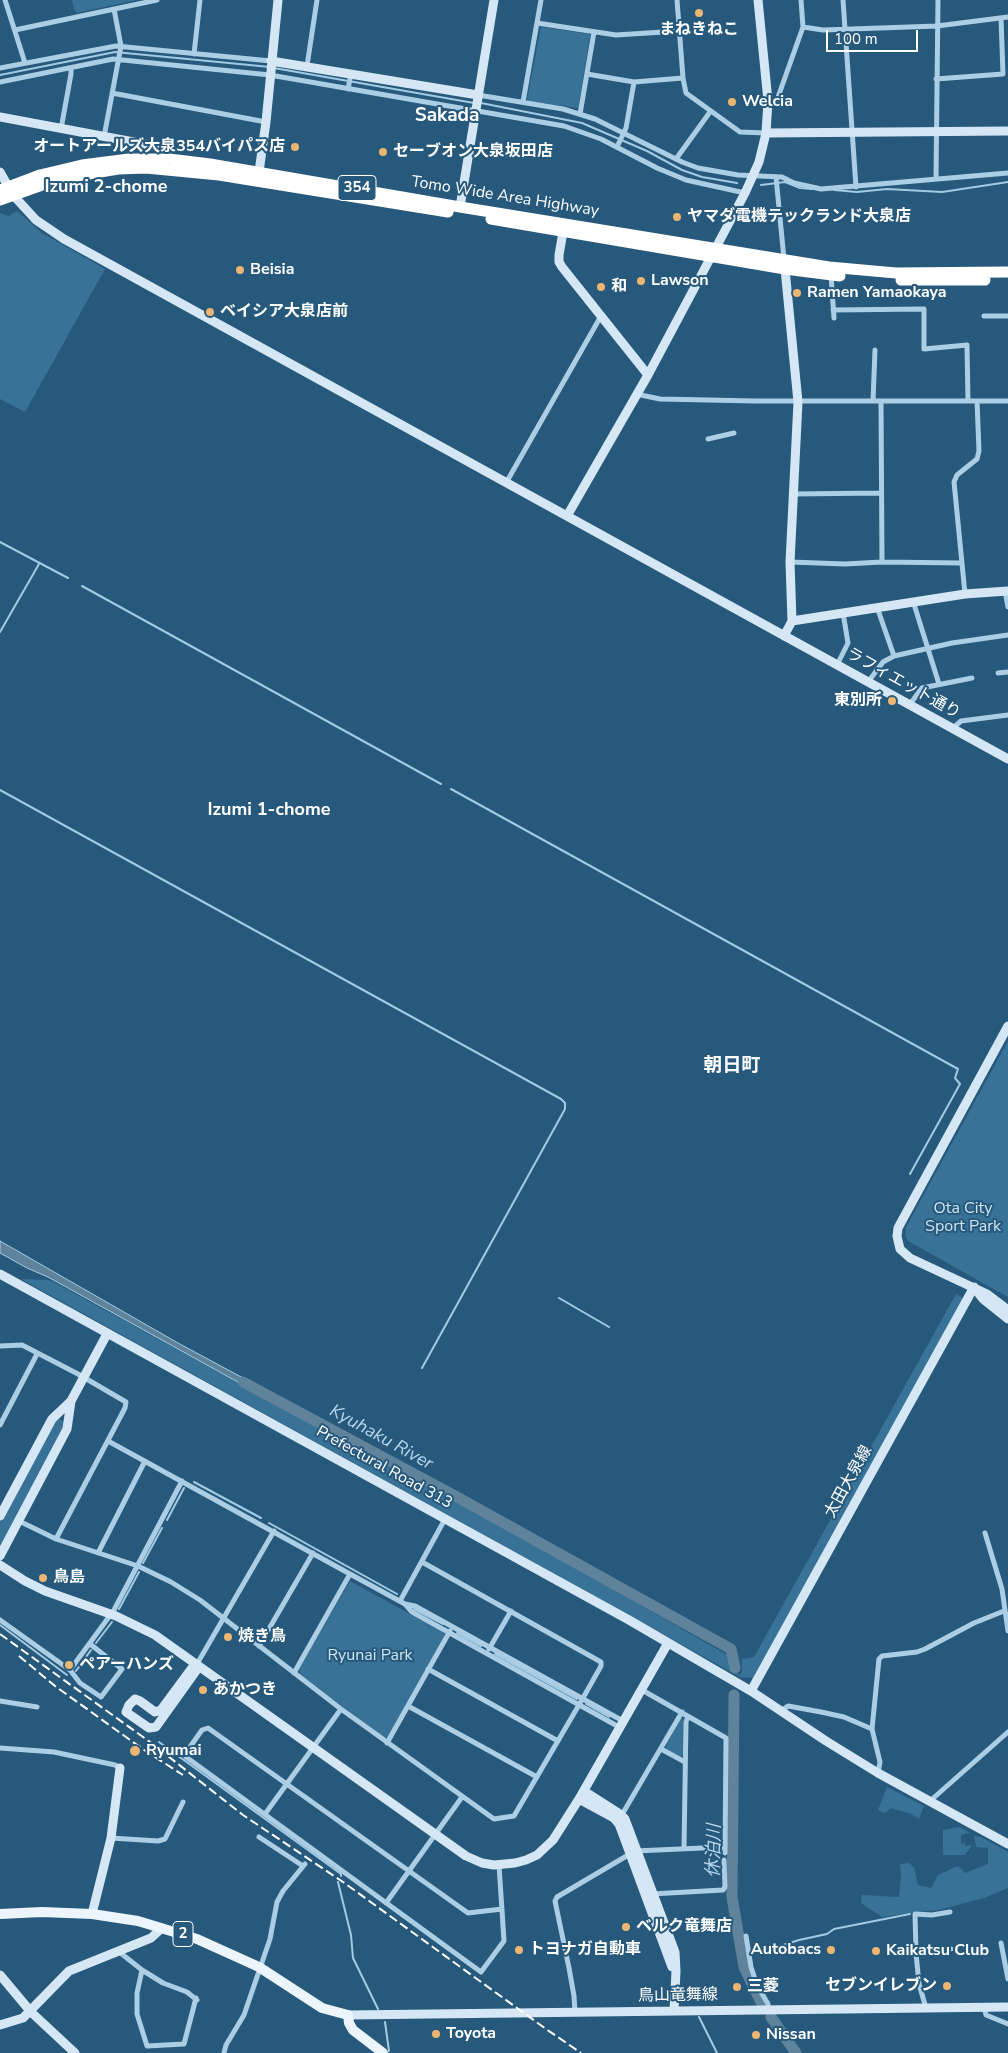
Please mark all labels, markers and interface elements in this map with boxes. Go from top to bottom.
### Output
marker: まねきねこ [693,7,705,19]
place label: まねきねこ [659,20,739,40]
scale bar [828,20,920,52]
text: 100 m [834,29,878,49]
place label: Welcia [742,92,793,112]
marker: Welcia [726,96,738,108]
district label: Sakada [415,105,479,127]
place label: オートアールズ大泉354バイパス店 [33,137,285,157]
marker: オートアールズ大泉354バイパス店 [289,141,301,153]
place label: セーブオン大泉坂田店 [393,142,553,162]
marker: セーブオン大泉坂田店 [377,146,389,158]
street label: Tomo Wide Area Highway [410,173,600,221]
road number: 354 [338,176,376,200]
district label: Izumi 2-chome [44,177,168,199]
place label: ヤマダ電機テックランド大泉店 [687,207,911,227]
marker: ヤマダ電機テックランド大泉店 [671,211,683,223]
place label: Beisia [250,260,294,280]
marker: Beisia [234,264,246,276]
place label: Lawson [651,271,709,291]
marker: Lawson [635,275,647,287]
place label: 和 [611,277,627,297]
marker: 和 [595,281,607,293]
place label: Ramen Yamaokaya [807,283,947,303]
marker: Ramen Yamaokaya [791,287,803,299]
place label: ベイシア大泉店前 [220,302,348,322]
marker: ベイシア大泉店前 [204,306,216,318]
street label: ラフィエット通り [842,645,964,723]
place label: 東別所 [834,691,882,711]
marker: 東別所 [886,695,898,707]
district label: Izumi 1-chome [207,800,331,822]
district label: 朝日町 [704,1055,760,1077]
park label: Ota City Sport Park [925,1199,1001,1237]
water label: Kyuhaku River [325,1401,437,1475]
street label: Prefectural Road 313 [313,1423,455,1513]
street label: 太田大泉線 [821,1442,877,1522]
place label: 鳥島 [53,1568,85,1588]
marker: 鳥島 [37,1572,49,1584]
place label: 焼き鳥 [238,1627,286,1647]
marker: 焼き鳥 [222,1631,234,1643]
park label: Ryunai Park [327,1646,413,1666]
place label: ペアーハンズ [79,1655,174,1675]
marker: ペアーハンズ [63,1659,75,1671]
place label: あかつき [213,1680,277,1700]
marker: あかつき [197,1684,209,1696]
place label: Ryumai [146,1741,201,1761]
marker: Ryumai [128,1744,142,1758]
water label: 休泊川 [704,1824,726,1878]
place label: ベルク竜舞店 [636,1917,732,1937]
marker: ベルク竜舞店 [620,1921,632,1933]
road number: 2 [173,1922,193,1946]
place label: トヨナガ自動車 [529,1940,641,1960]
place label: Autobacs [751,1940,821,1960]
place label: Kaikatsu Club [886,1941,989,1961]
marker: トヨナガ自動車 [513,1944,525,1956]
marker: Autobacs [825,1944,837,1956]
marker: Kaikatsu Club [870,1945,882,1957]
place label: セブンイレブン [825,1976,937,1996]
place label: 三菱 [747,1977,779,1997]
marker: セブンイレブン [941,1980,953,1992]
marker: 三菱 [731,1981,743,1993]
street label: 鳥山竜舞線 [638,1986,718,2006]
place label: Toyota [446,2024,496,2044]
place label: Nissan [766,2025,816,2045]
marker: Toyota [430,2028,442,2040]
marker: Nissan [750,2029,762,2041]

